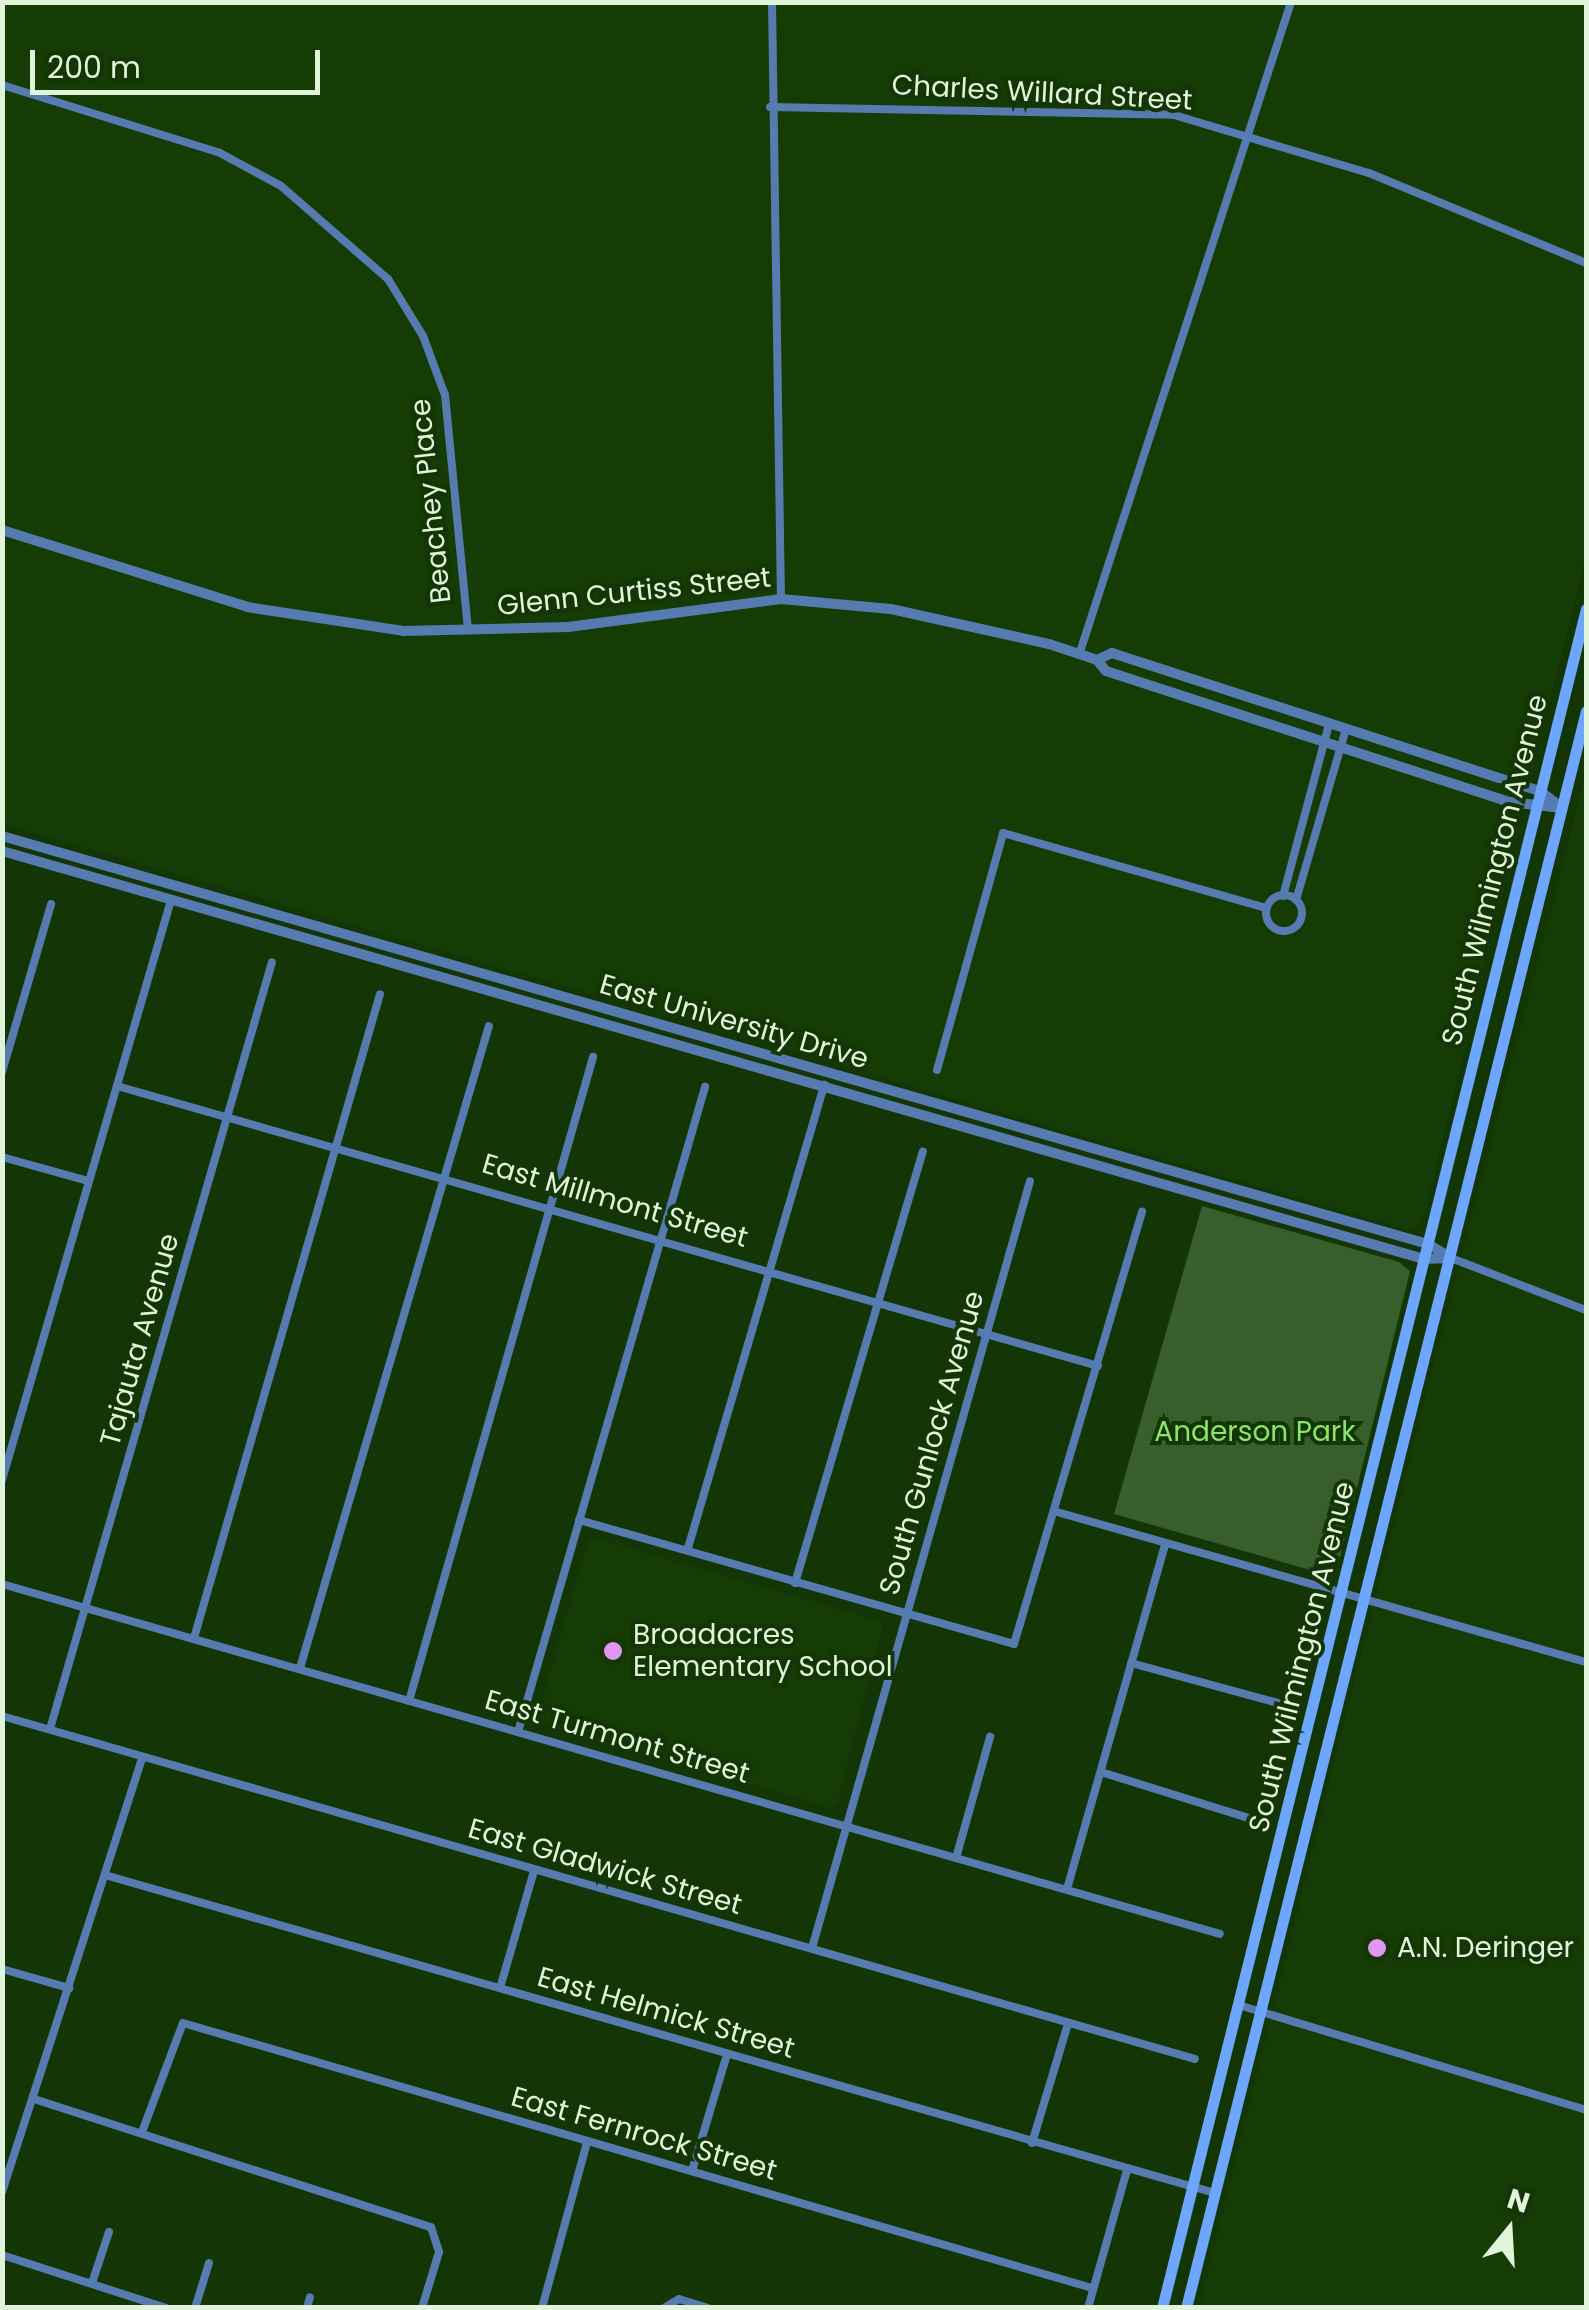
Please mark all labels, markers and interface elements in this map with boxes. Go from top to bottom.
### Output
scale bar [35,30,325,92]
text: 200 m [47,46,141,89]
street label: Charles Willard Street [891,68,1193,118]
street label: Beachey Place [404,397,458,605]
street label: Glenn Curtiss Street [495,561,773,623]
street label: South Wilmington Avenue [1435,691,1555,1049]
street label: East University Drive [596,968,872,1076]
street label: East Millmont Street [478,1147,752,1255]
street label: Tajauta Avenue [94,1230,186,1450]
street label: South Gunlock Avenue [873,1287,991,1599]
park label: Anderson Park [1154,1415,1356,1449]
street label: South Wilmington Avenue [1242,1478,1362,1836]
place label: Broadacres Elementary School [633,1618,893,1684]
marker: Broadacres Elementary School [602,1640,624,1662]
street label: East Turmont Street [481,1683,753,1791]
street label: East Gladwick Street [464,1812,746,1922]
place label: A.N. Deringer [1397,1931,1574,1965]
marker: A.N. Deringer [1366,1937,1388,1959]
street label: East Helmick Street [534,1960,798,2066]
street label: East Fernrock Street [507,2080,781,2188]
text: N [1502,2179,1534,2223]
north arrow [1459,2180,1559,2280]

